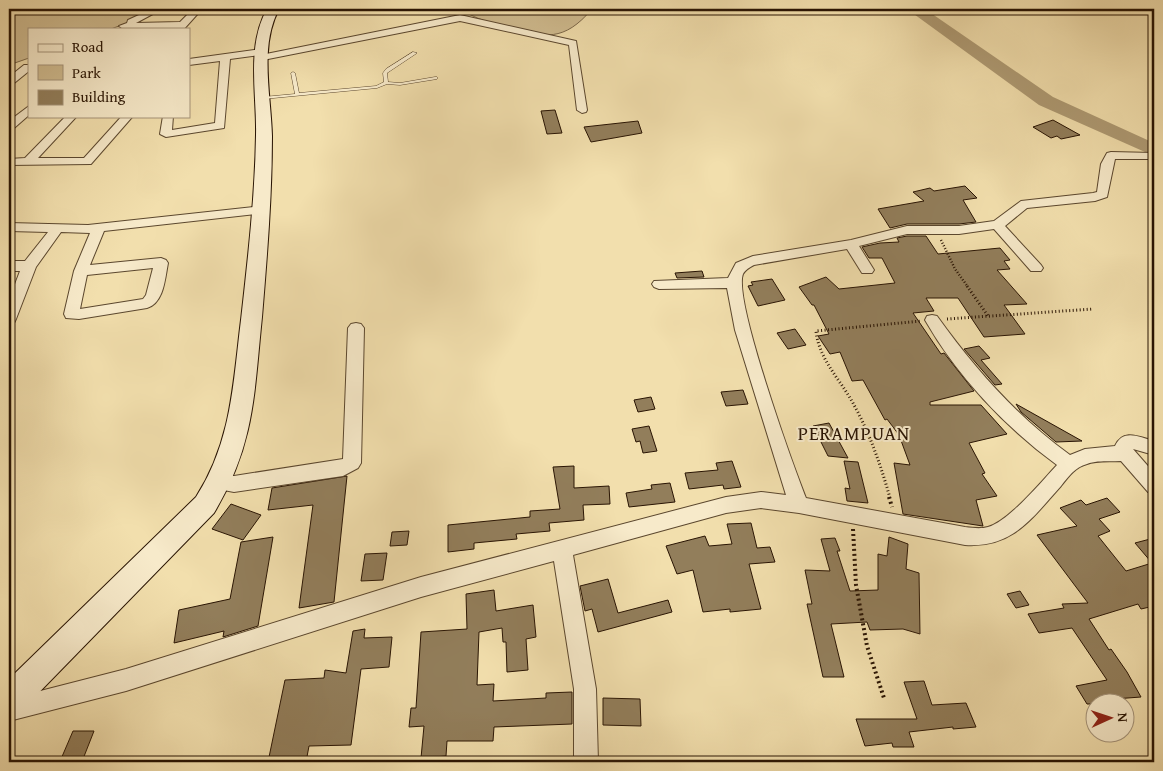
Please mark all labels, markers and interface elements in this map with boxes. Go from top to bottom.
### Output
legend [28,28,190,118]
text: Road [72,36,103,57]
text: Park [72,62,101,83]
text: Building [72,86,126,107]
district label: PERAMPUAN [798,419,910,447]
north arrow [1086,694,1136,744]
text: N [1113,712,1133,723]

